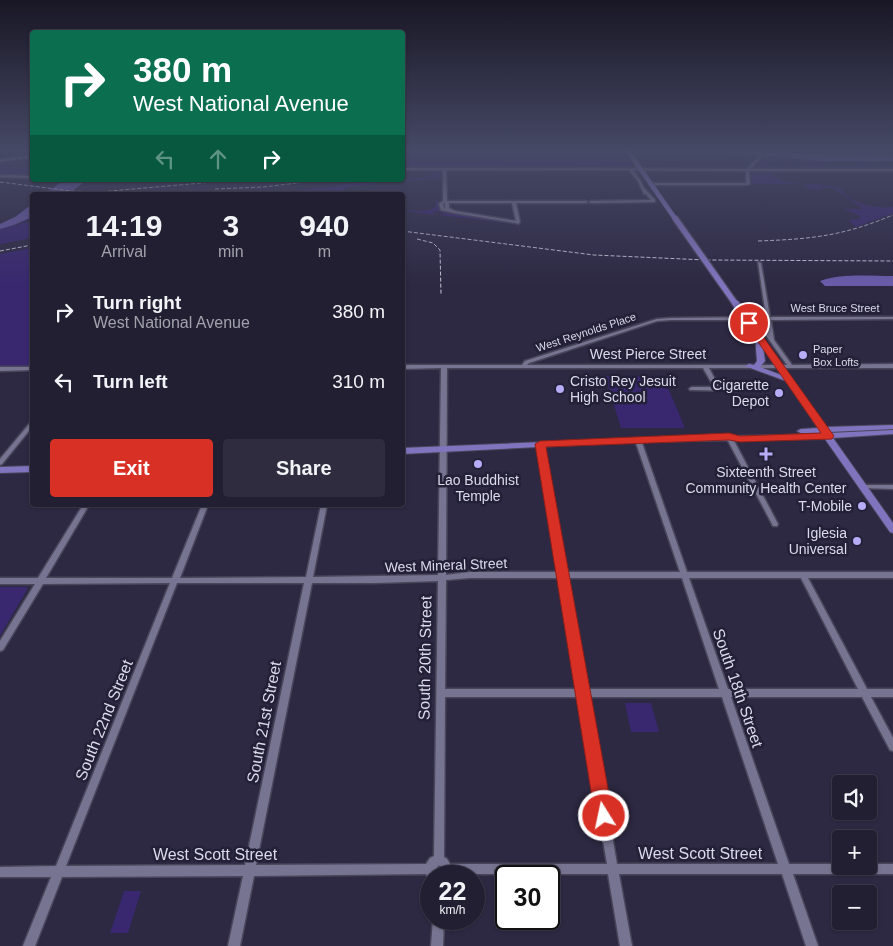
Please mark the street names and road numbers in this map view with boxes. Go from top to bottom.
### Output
street label: West Bruce Street [790,302,880,314]
street label: West Reynolds Place [535,310,637,354]
street label: West Pierce Street [590,346,706,362]
street label: West Mineral Street [384,555,508,575]
street label: South 20th Street [415,595,435,720]
street label: South 18th Street [710,626,766,750]
street label: South 22nd Street [72,657,136,783]
street label: South 21st Street [244,659,284,784]
street label: West Scott Street [638,845,763,862]
street label: West Scott Street [153,846,278,863]

